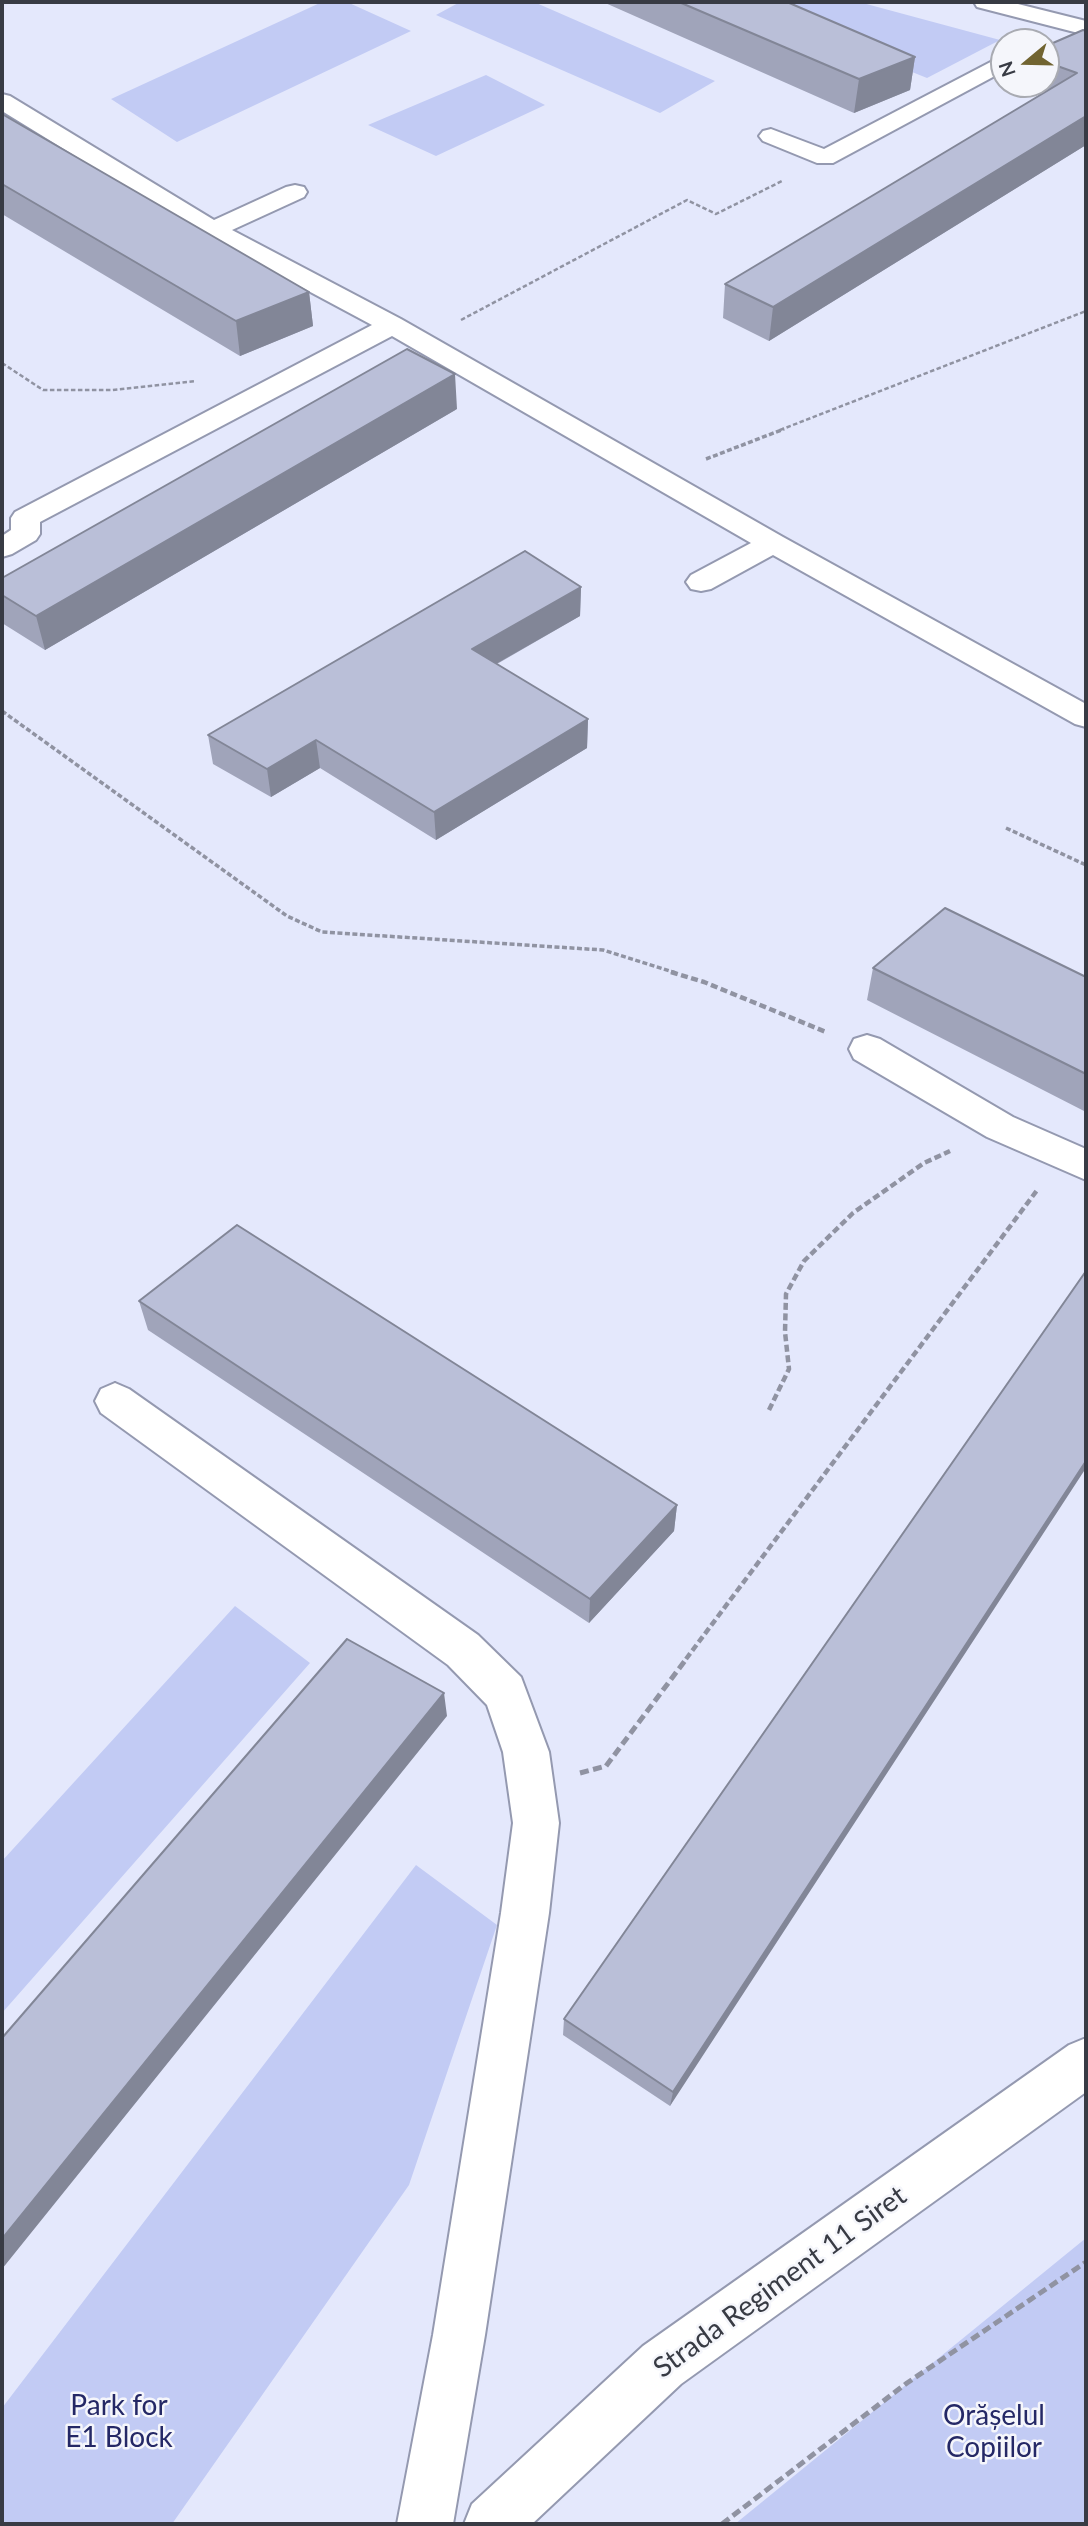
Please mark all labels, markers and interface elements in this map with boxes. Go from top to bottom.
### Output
north arrow [990,28,1060,98]
text: N [993,59,1020,80]
street label: Strada Regiment 11 Siret [647,2179,913,2385]
park label: Park for E1 Block [65,2389,173,2455]
park label: Orășelul Copiilor [943,2399,1045,2465]

